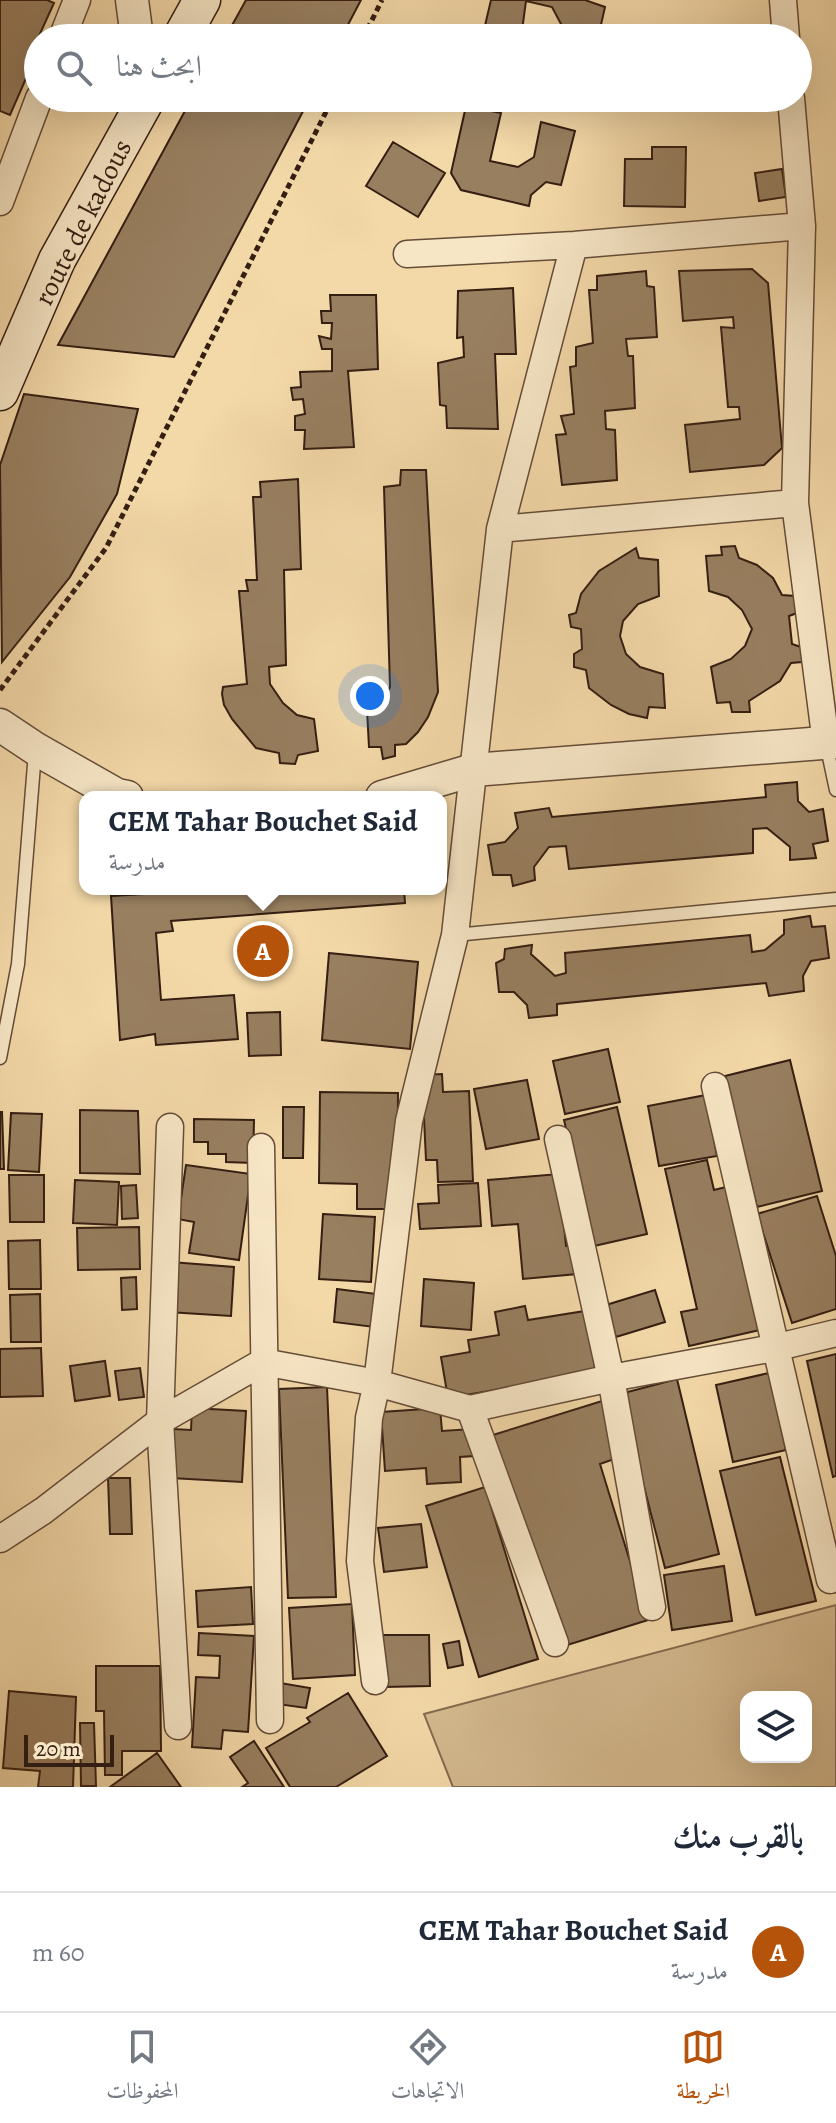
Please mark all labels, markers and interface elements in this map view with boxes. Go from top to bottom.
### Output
search box [24,24,812,112]
icon: search [52,46,96,90]
text: ابحث هنا [116,46,202,86]
street label: route de kadous [25,133,141,312]
your location [350,676,390,716]
popup [79,791,447,895]
text: CEM Tahar Bouchet Said [108,801,418,841]
text: مدرسة [108,844,166,879]
pin: A [237,921,289,981]
map controls [740,1691,812,1763]
button: layers [740,1691,812,1763]
scale bar [24,1731,114,1767]
text: 20 m [36,1734,81,1764]
text: بالقرب منك [672,1812,804,1859]
text: CEM Tahar Bouchet Said [419,1910,728,1950]
text: 60 m [32,1935,85,1970]
text: A [770,1935,786,1970]
text: مدرسة [671,1953,728,1988]
tab: المحفوظات [106,2025,179,2112]
tab: الاتجاهات [391,2025,464,2112]
tab: الخريطة [676,2025,730,2112]

